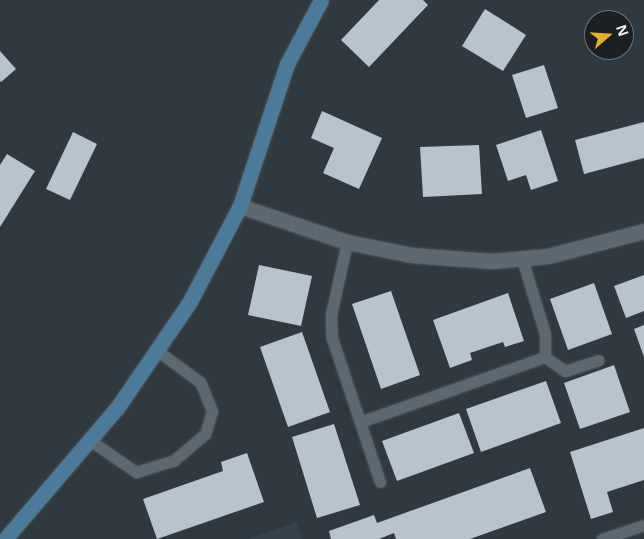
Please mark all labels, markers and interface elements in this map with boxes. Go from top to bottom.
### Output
north arrow [584,10,634,60]
text: N [612,22,634,39]

